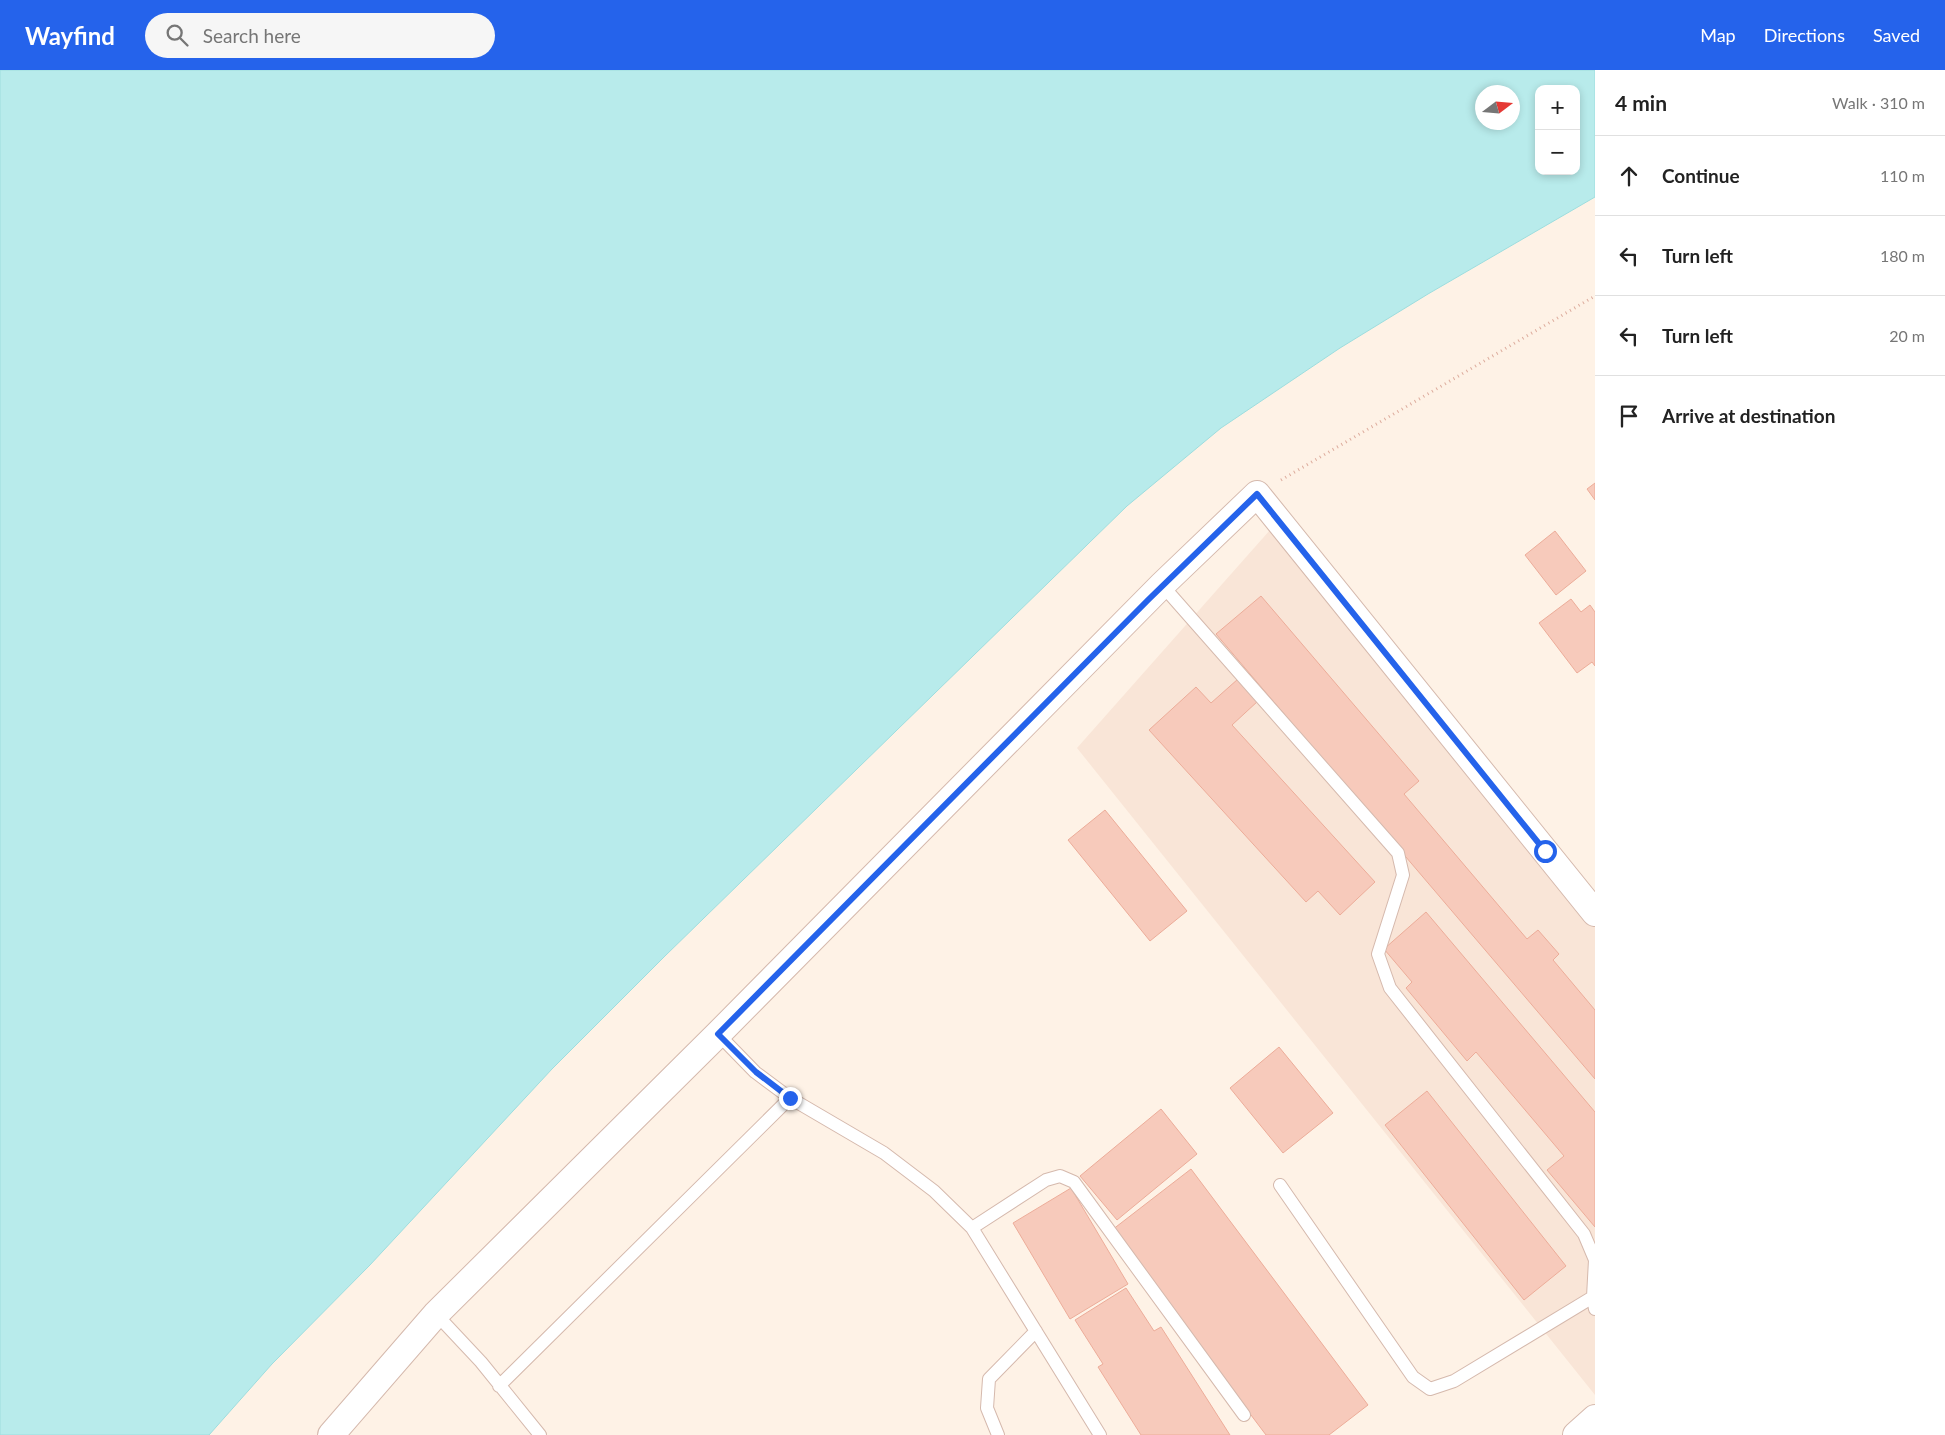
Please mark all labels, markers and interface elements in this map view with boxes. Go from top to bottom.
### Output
search box [145,13,495,58]
text: Wayfind [25,21,115,50]
icon: search [163,21,191,49]
text: Search here [203,24,301,47]
text: Map [1700,24,1736,46]
text: Directions [1764,24,1845,46]
text: Saved [1873,24,1920,46]
north arrow [1475,85,1520,130]
map controls [1535,85,1580,175]
button: + [1535,85,1580,130]
text: 4 min [1615,90,1667,115]
text: Walk · 310 m [1832,93,1925,112]
button: − [1535,130,1580,175]
icon: ahead [1615,162,1643,190]
text: Continue [1662,164,1740,187]
text: 110 m [1880,166,1925,185]
icon: left [1615,242,1643,270]
text: Turn left [1662,244,1733,267]
text: 180 m [1880,246,1925,265]
icon: left [1615,322,1643,350]
text: Turn left [1662,324,1733,347]
text: 20 m [1889,326,1925,345]
icon: arrive [1615,402,1643,430]
text: Arrive at destination [1662,404,1835,427]
route start [1534,840,1557,863]
route end [779,1087,802,1110]

